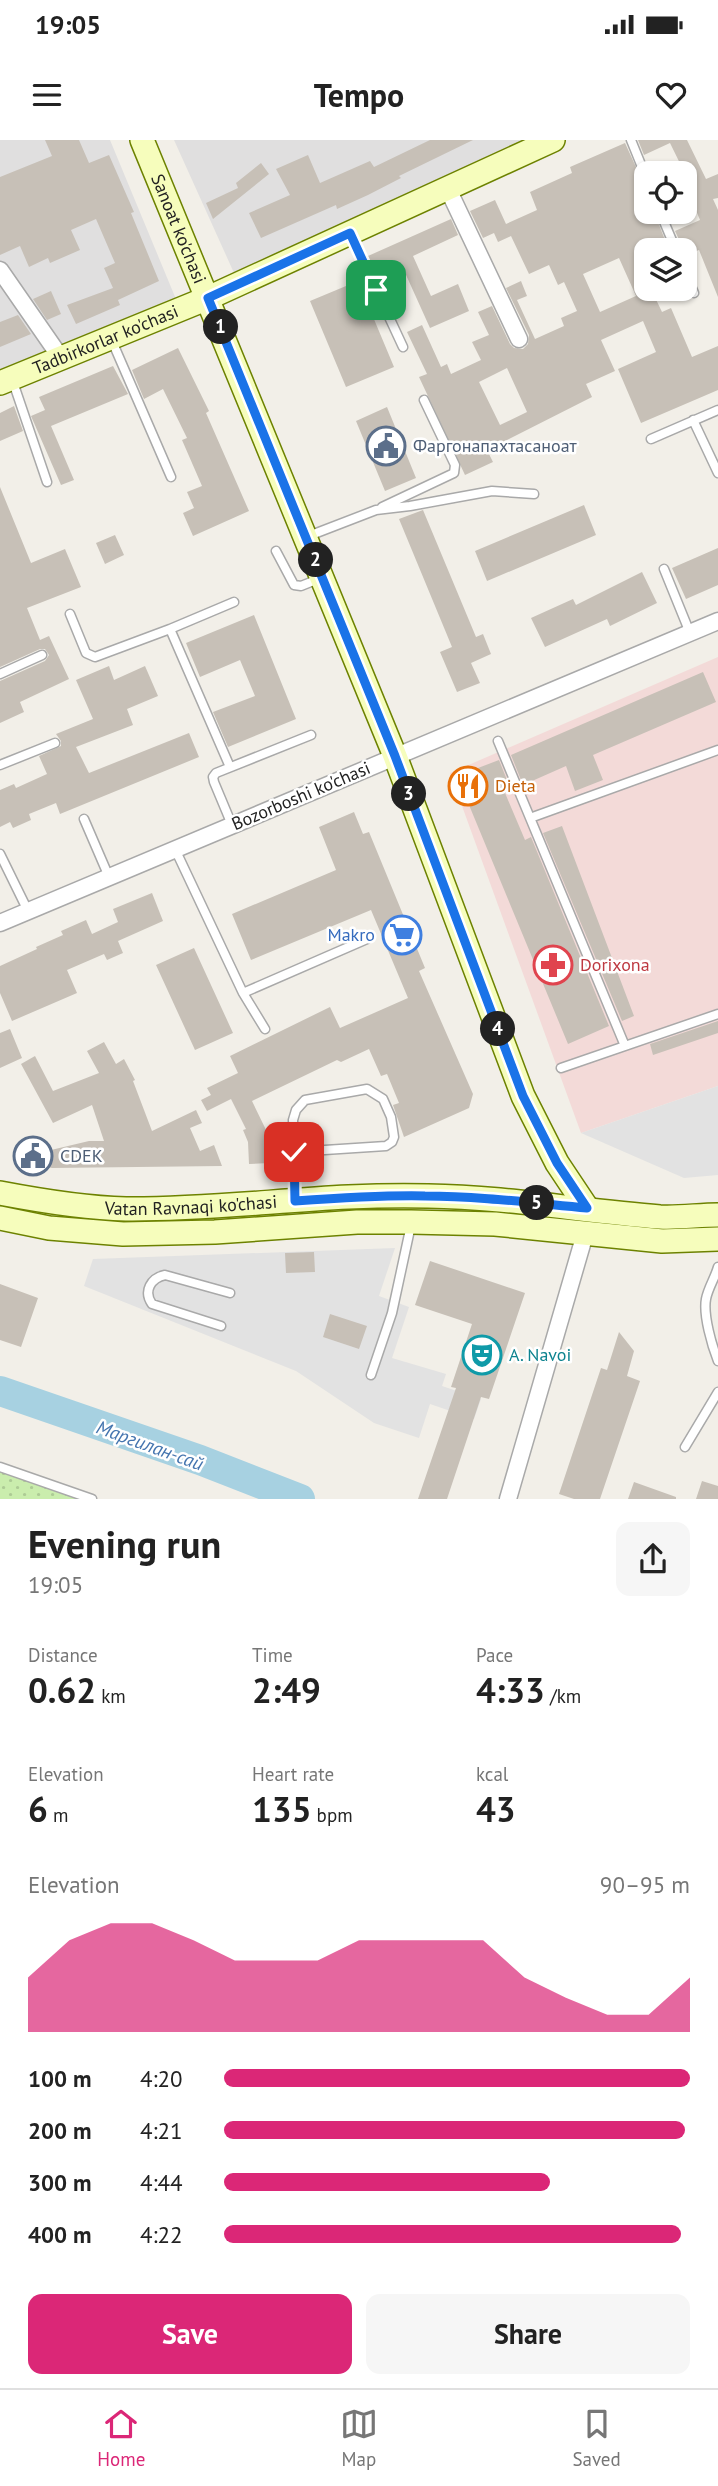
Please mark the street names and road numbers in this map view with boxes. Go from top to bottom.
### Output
street label: Sanoat ko'chasi [146,170,212,287]
street label: Tadbirkorlar ko'chasi [29,299,182,379]
street label: Bozorboshi ko'chasi [228,756,374,835]
street label: Vatan Ravnaqi ko'chasi [103,1190,278,1220]

